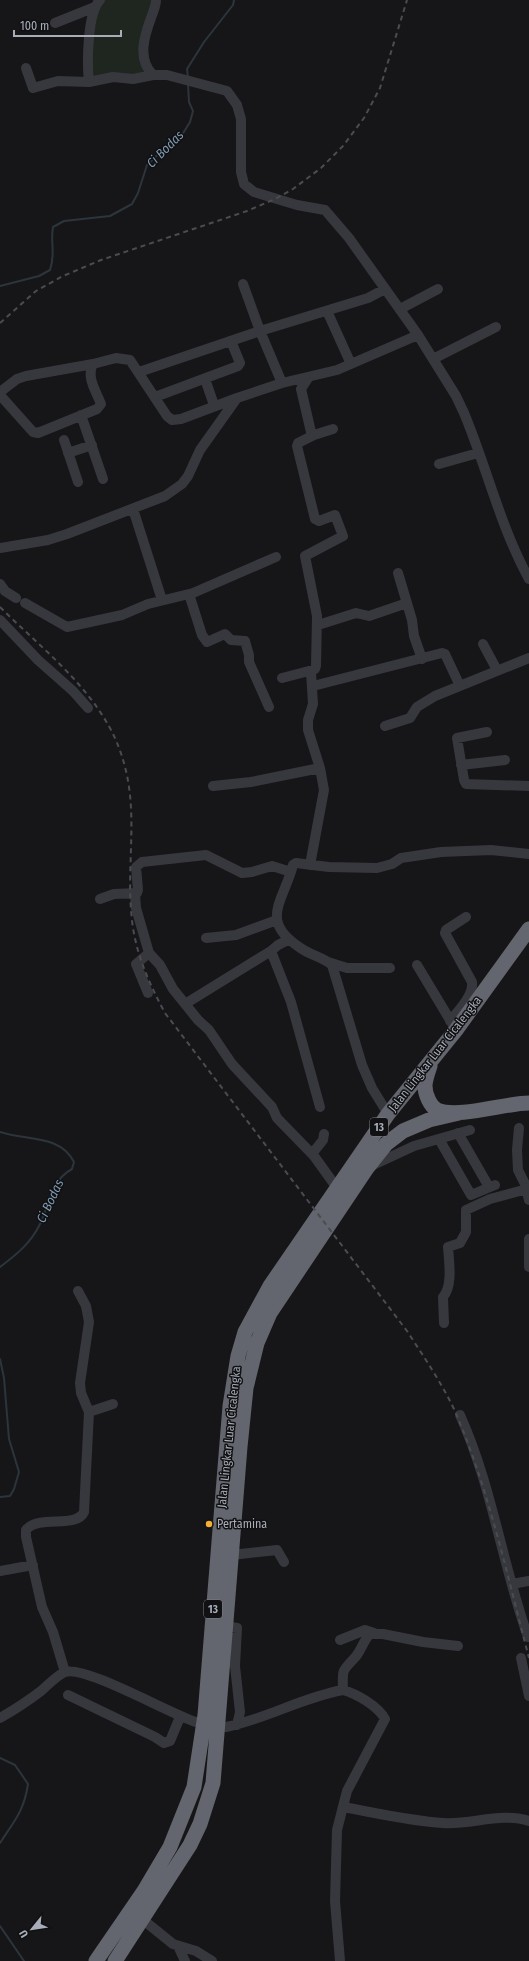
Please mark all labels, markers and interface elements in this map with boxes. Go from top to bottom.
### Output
scale bar [14,12,121,38]
text: 100 m [20,19,49,33]
water label: Ci Bodas [143,127,187,171]
street label: Jalan Lingkar Luar Cicalengka [386,994,484,1114]
road number: 13 [370,1118,388,1136]
water label: Ci Bodas [33,1177,67,1225]
street label: Jalan Lingkar Luar Cicalengka [215,1365,243,1508]
place label: Pertamina [217,1517,267,1531]
marker: Pertamina [204,1519,214,1529]
road number: 13 [204,1600,222,1618]
north arrow [12,1909,52,1949]
text: U [17,1928,31,1940]

